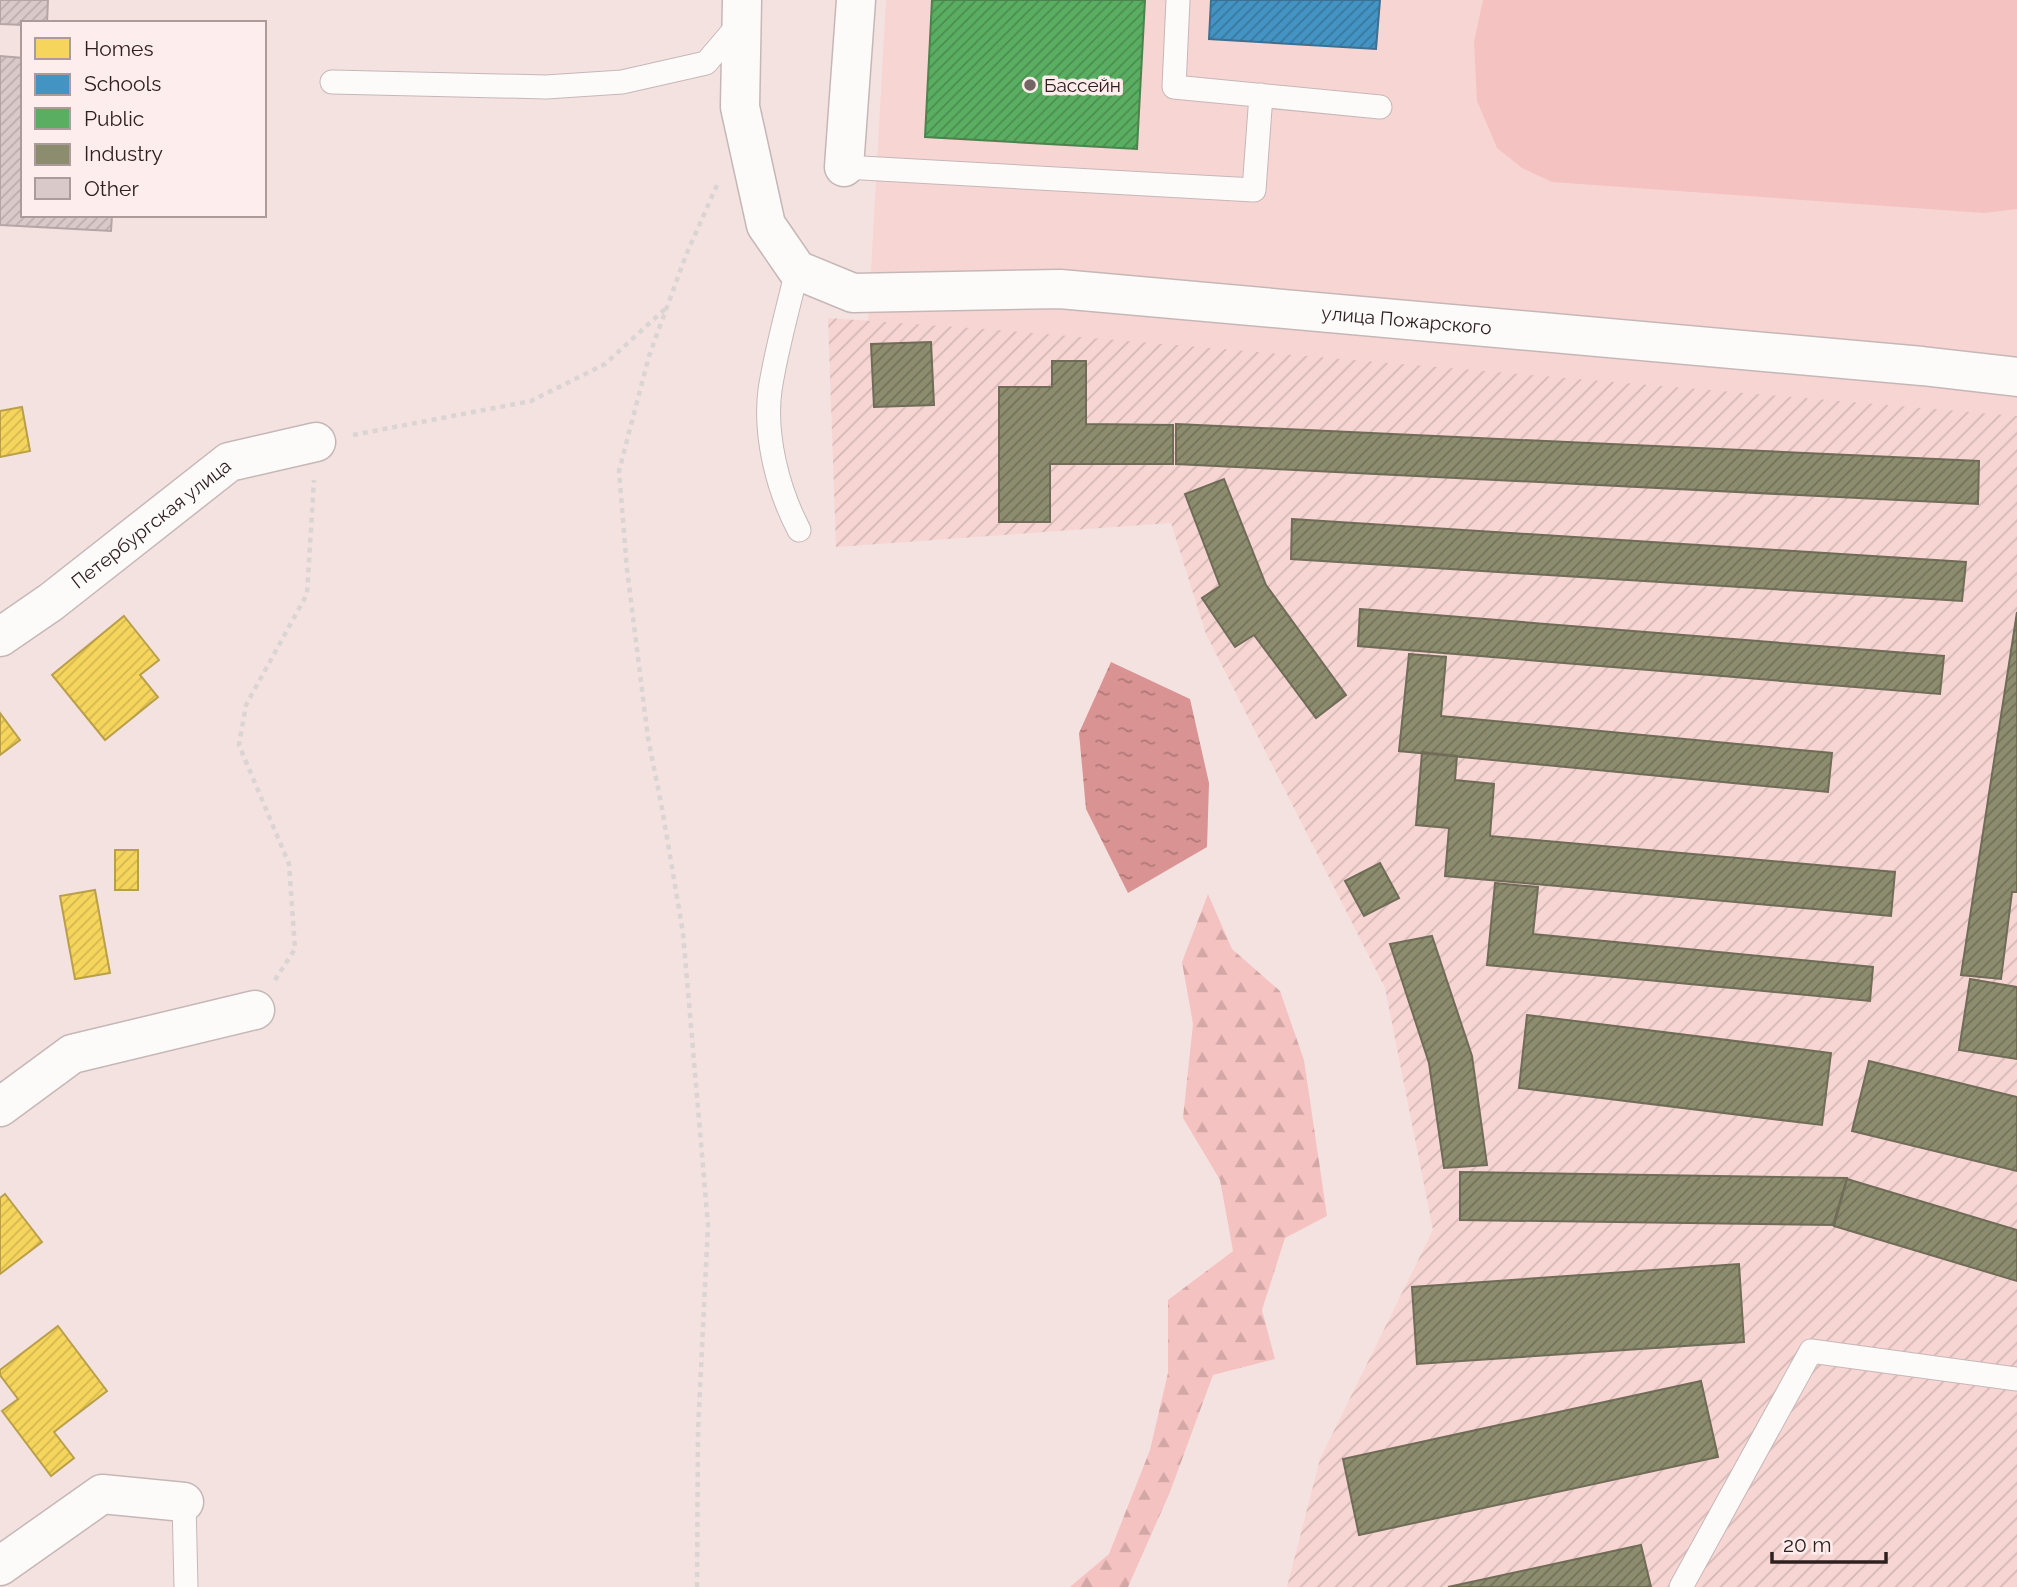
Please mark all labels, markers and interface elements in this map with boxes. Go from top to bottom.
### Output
legend [21,21,266,217]
text: Homes [84,36,154,61]
text: Schools [84,71,161,96]
place label: Бассейн [1044,74,1121,96]
marker: Бассейн [1022,77,1038,93]
text: Public [84,106,144,131]
text: Industry [84,141,163,166]
text: Other [84,176,139,201]
street label: улица Пожарского [1321,301,1493,339]
street label: Петербургская улица [67,454,235,593]
scale bar [1772,1520,1886,1564]
text: 20 m [1783,1532,1831,1557]

